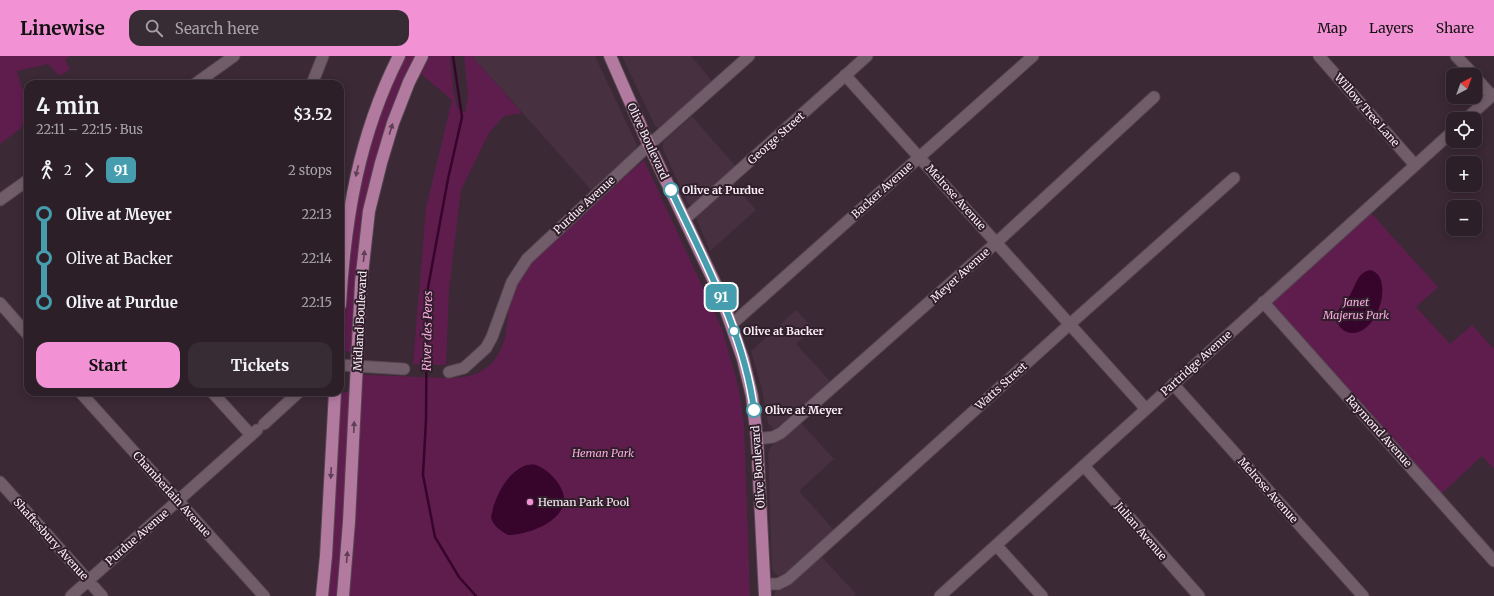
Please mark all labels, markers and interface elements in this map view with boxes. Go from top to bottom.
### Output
search box [129,10,409,46]
text: Linewise [20,16,105,40]
icon: search [143,17,165,39]
text: Search here [175,19,259,38]
text: Map [1317,19,1347,37]
text: Layers [1369,19,1414,37]
text: Share [1436,19,1474,37]
north arrow [1446,68,1482,104]
map controls [1446,68,1482,236]
street label: Willow Tree Lane [1331,70,1403,150]
text: 4 min [36,92,100,120]
street label: Olive Boulevard [624,101,672,182]
text: $3.52 [293,105,332,124]
street label: George Street [745,108,808,167]
button: locate [1446,112,1482,148]
text: 22:11 – 22:15 · Bus [36,121,143,138]
one-way arrow [388,123,394,135]
button: + [1446,156,1482,192]
icon: walk [36,159,58,181]
icon: forward [78,159,100,181]
street label: Backer Avenue [848,159,916,221]
text: 91 [114,161,128,179]
street label: Melrose Avenue [923,161,989,233]
text: 2 [64,162,72,179]
text: 2 stops [288,162,332,179]
one-way arrow [354,166,360,178]
street label: Purdue Avenue [550,173,618,237]
marker: Olive at Purdue [663,182,679,198]
place label: Olive at Purdue [682,183,764,197]
button: − [1446,200,1482,236]
text: Olive at Meyer [66,205,172,224]
text: 22:13 [301,206,332,223]
street label: Meyer Avenue [928,245,993,305]
text: Olive at Backer [66,249,173,268]
text: 22:14 [301,250,332,267]
one-way arrow [361,250,368,262]
street label: Midland Boulevard [350,270,370,372]
line badge: 91 [703,284,739,310]
text: 91 [714,288,728,306]
water label: River des Peres [419,291,435,371]
text: Olive at Purdue [66,293,178,312]
text: 22:15 [301,294,332,311]
park label: Janet Majerus Park [1322,295,1389,322]
place label: Olive at Backer [743,324,824,338]
marker: Olive at Backer [728,325,740,337]
street label: Partridge Avenue [1158,327,1235,399]
button: Start [36,342,180,388]
button: Tickets [188,342,332,388]
street label: Watts Street [972,359,1030,413]
street label: Raymond Avenue [1343,392,1415,470]
marker: Olive at Meyer [746,402,762,418]
place label: Olive at Meyer [765,403,843,417]
one-way arrow [351,421,358,433]
street label: Olive Boulevard [748,425,768,509]
park label: Heman Park [571,446,634,460]
street label: Chamberlain Avenue [130,449,214,540]
street label: Melrose Avenue [1235,454,1301,526]
one-way arrow [327,467,334,479]
street label: Shaftesbury Avenue [11,495,92,583]
place label: Heman Park Pool [538,495,630,509]
marker: Heman Park Pool [525,497,535,507]
street label: Julian Avenue [1111,499,1170,563]
street label: Purdue Avenue [103,506,172,568]
one-way arrow [343,551,350,563]

